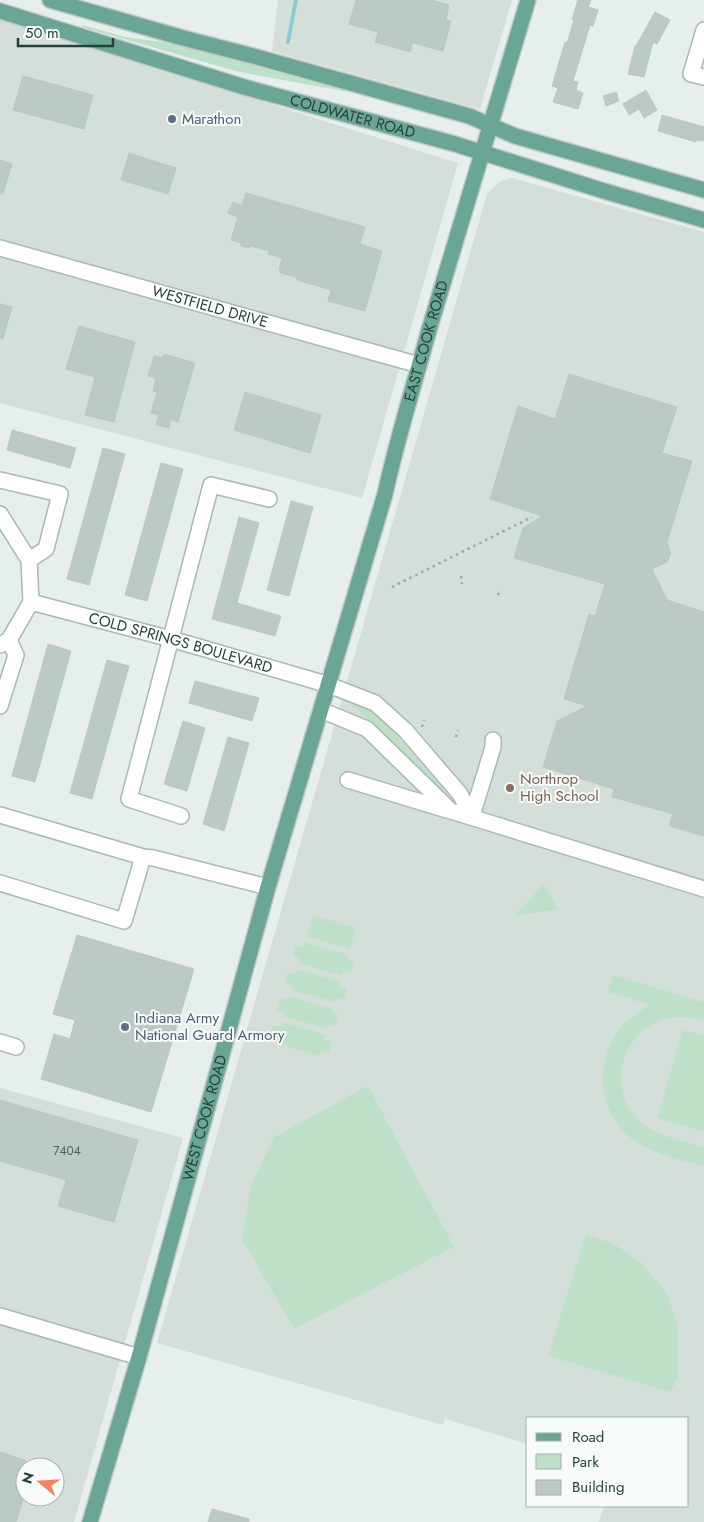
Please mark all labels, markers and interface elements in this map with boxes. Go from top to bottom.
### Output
scale bar [18,15,112,47]
text: 50 m [25,22,59,44]
street label: COLDWATER ROAD [287,89,418,144]
place label: Marathon [182,108,241,130]
marker: Marathon [166,113,178,125]
street label: EAST COOK ROAD [398,278,454,404]
street label: WESTFIELD DRIVE [149,280,271,333]
street label: COLD SPRINGS BOULEVARD [86,607,275,679]
place label: Northrop High School [520,768,599,807]
marker: Northrop High School [504,782,516,794]
place label: Indiana Army National Guard Armory [135,1007,285,1046]
marker: Indiana Army National Guard Armory [119,1021,131,1033]
street label: WEST COOK ROAD [177,1052,232,1183]
house number: 7404 [53,1142,81,1160]
legend [526,1417,689,1507]
text: Road [572,1426,604,1448]
text: Park [572,1451,599,1473]
north arrow [15,1457,65,1507]
text: N [16,1470,39,1486]
text: Building [572,1476,624,1498]

